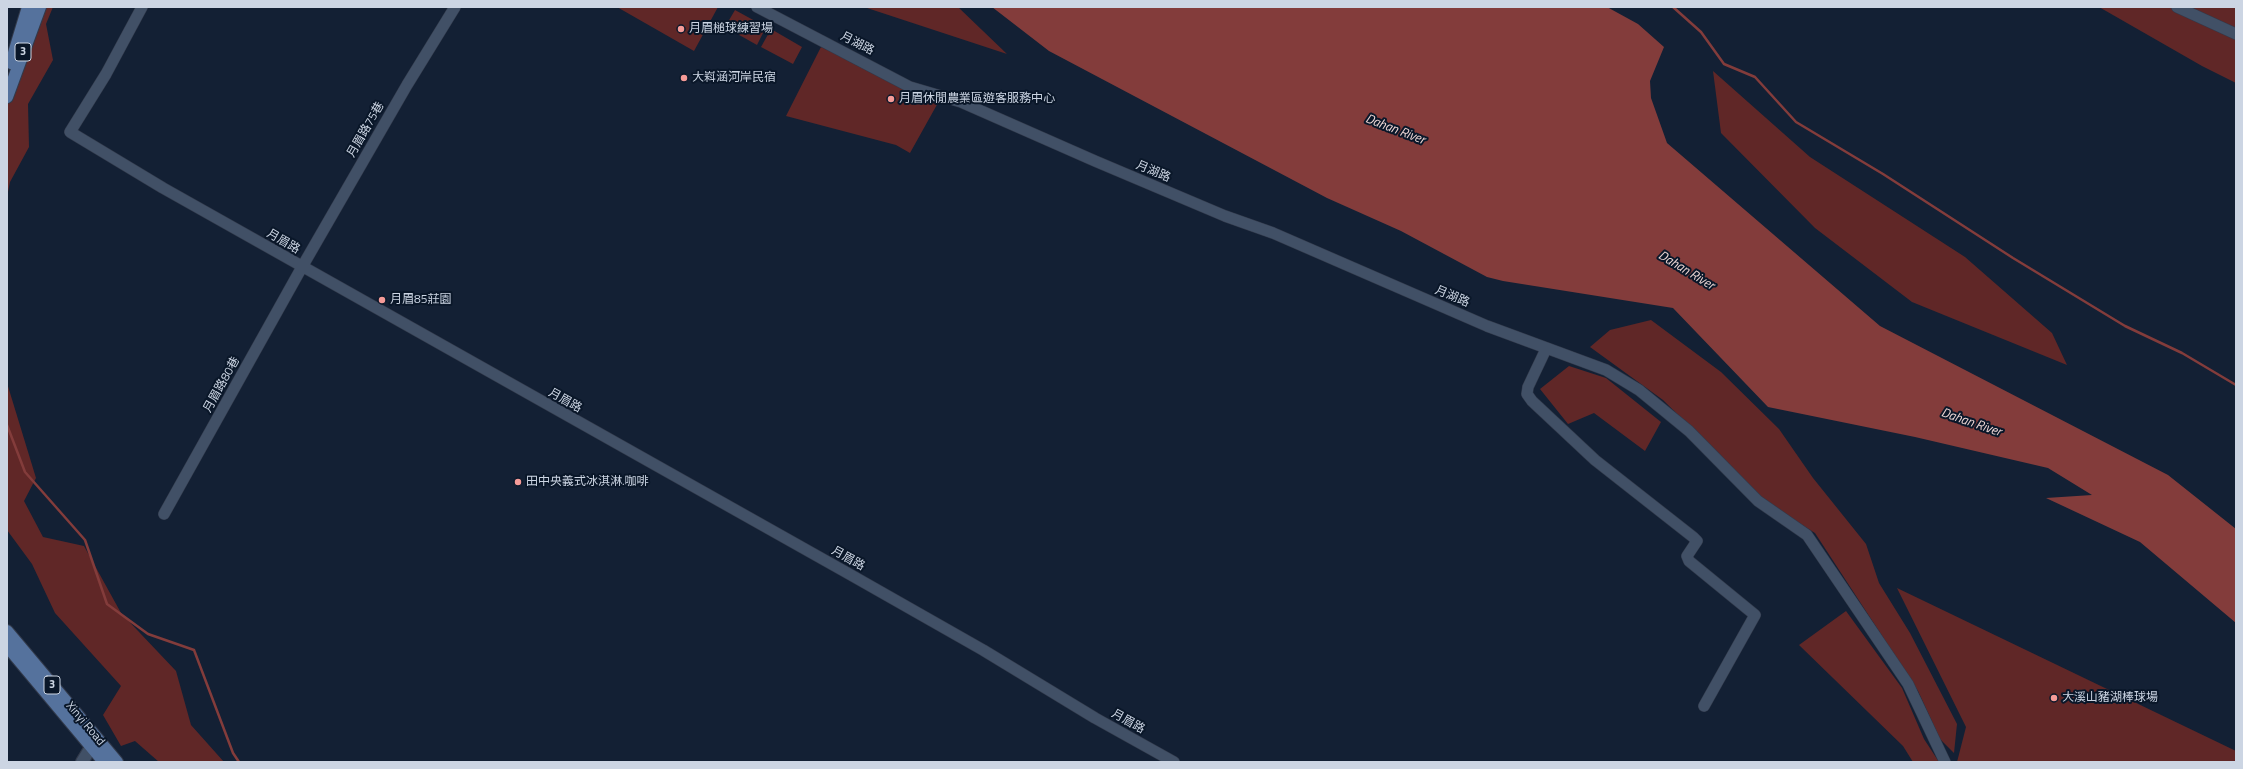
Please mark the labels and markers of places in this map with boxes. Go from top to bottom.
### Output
place label: 月眉槌球練習場 [689,22,773,36]
marker: 月眉槌球練習場 [676,24,686,34]
place label: 大嵙涵河岸民宿 [692,71,776,85]
marker: 大嵙涵河岸民宿 [679,73,689,83]
place label: 月眉休閒農業區遊客服務中心 [899,92,1055,106]
marker: 月眉休閒農業區遊客服務中心 [886,94,896,104]
place label: 月眉85莊園 [390,293,451,307]
marker: 月眉85莊園 [377,295,387,305]
place label: 田中央義式冰淇淋.咖啡 [526,475,649,489]
marker: 田中央義式冰淇淋.咖啡 [513,477,523,487]
place label: 大溪山豬湖棒球場 [2062,691,2158,705]
marker: 大溪山豬湖棒球場 [2049,693,2059,703]

